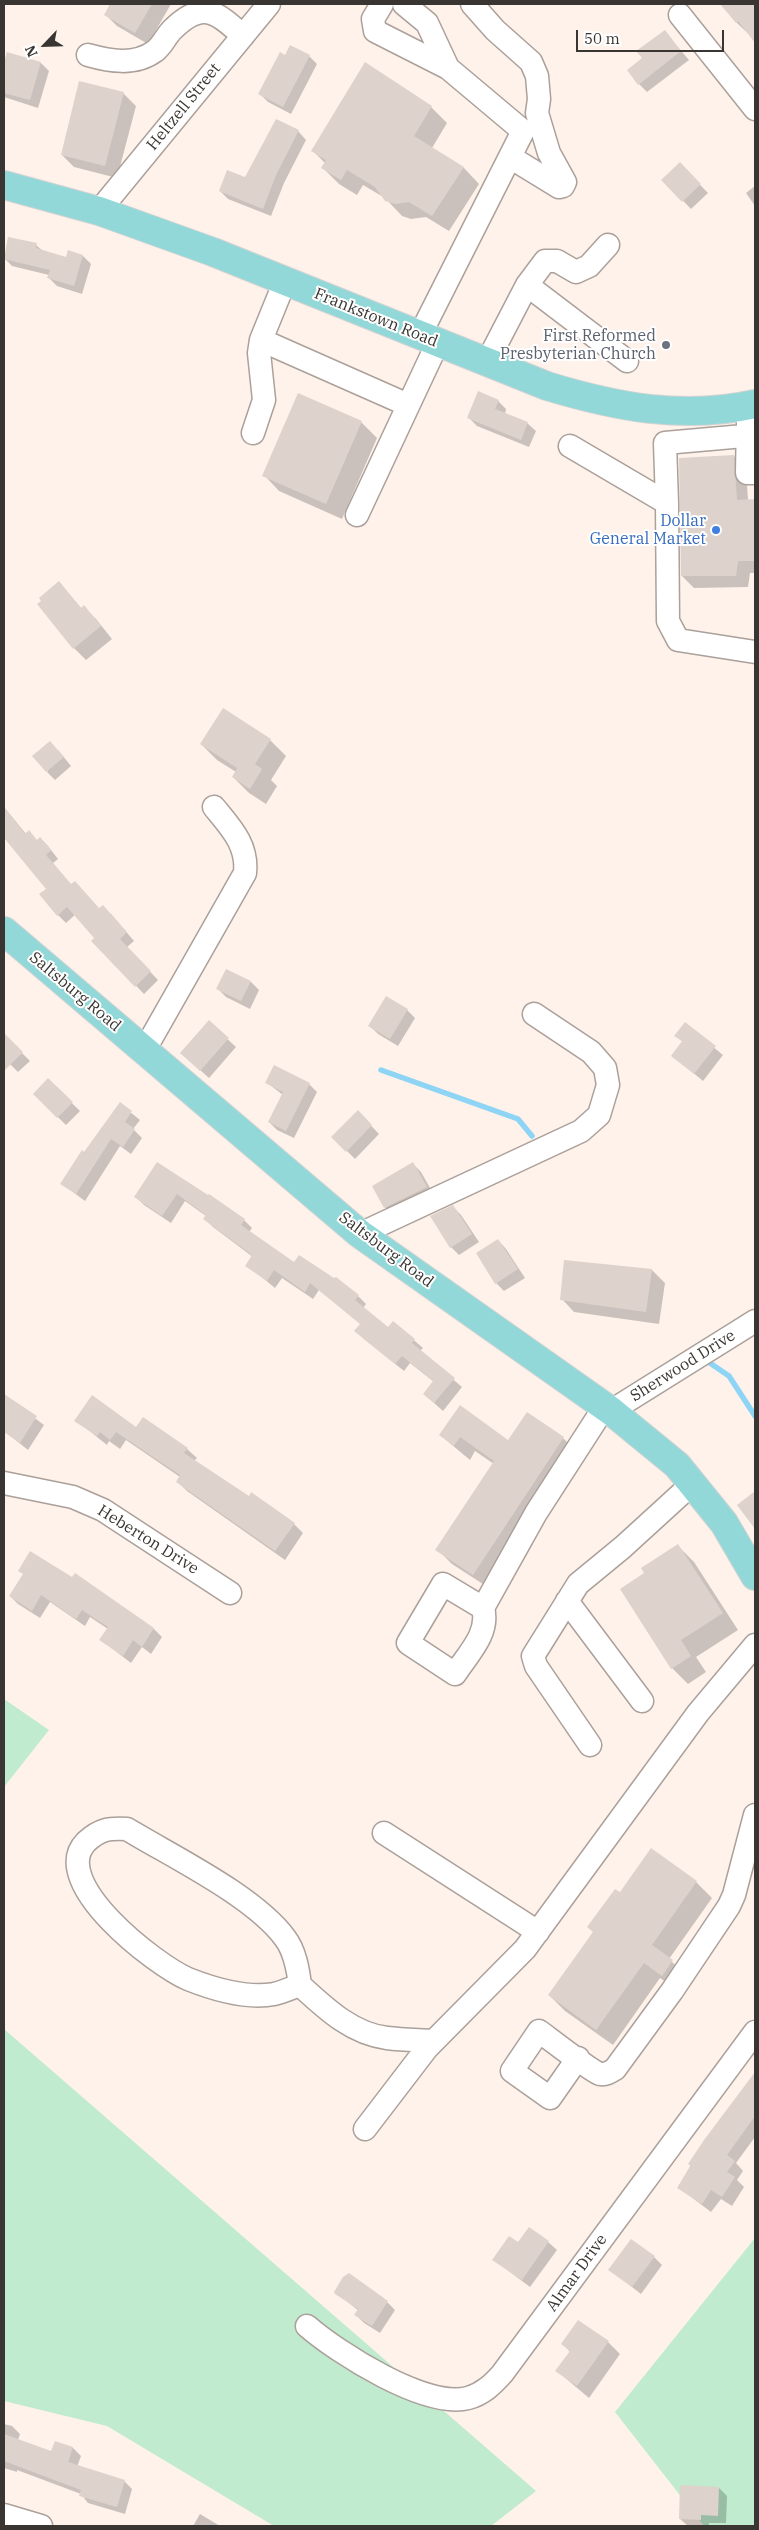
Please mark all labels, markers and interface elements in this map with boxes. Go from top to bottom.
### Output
north arrow [20,20,70,70]
scale bar [579,20,726,52]
text: 50 m [584,29,620,48]
text: N [21,42,42,60]
street label: Heltzell Street [143,60,225,154]
street label: Frankstown Road [311,284,441,352]
place label: First Reformed Presbyterian Church [500,326,656,364]
marker: First Reformed Presbyterian Church [660,339,672,351]
place label: Dollar General Market [590,511,706,549]
marker: Dollar General Market [710,524,722,536]
street label: Saltsburg Road [25,948,125,1036]
street label: Saltsburg Road [335,1208,437,1292]
street label: Sherwood Drive [627,1326,739,1406]
street label: Heberton Drive [94,1501,202,1579]
street label: Almar Drive [543,2231,611,2315]

